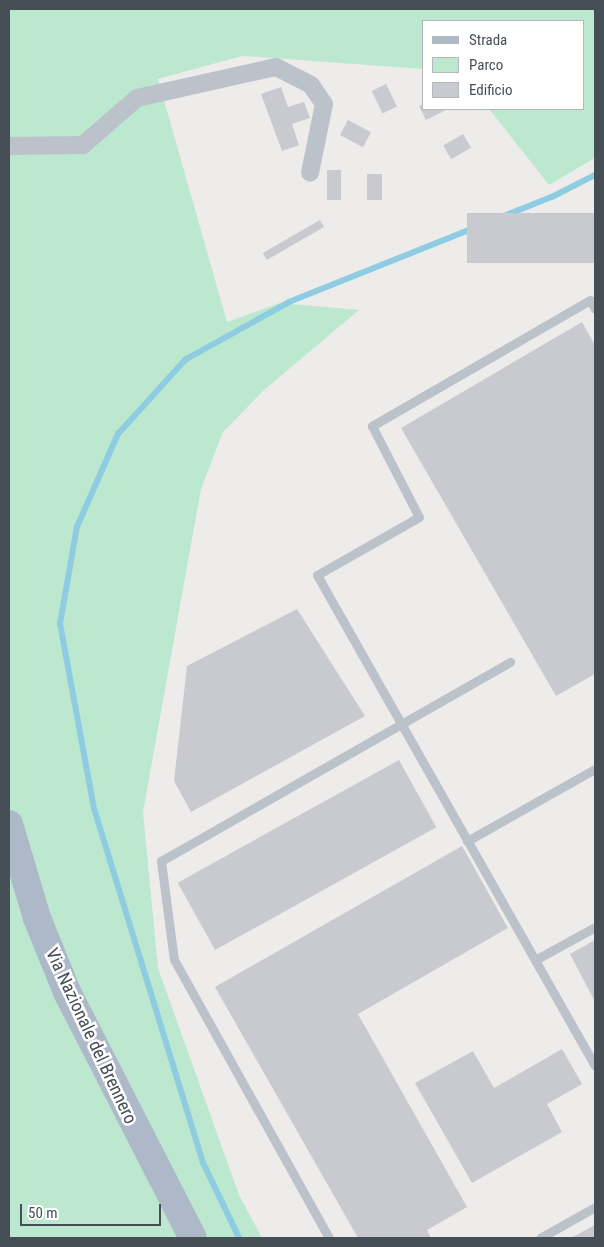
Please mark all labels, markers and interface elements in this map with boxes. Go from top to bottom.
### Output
legend [422,20,584,110]
text: Strada [469,31,507,49]
text: Parco [469,56,503,74]
text: Edificio [469,81,512,99]
street label: Via Nazionale del Brennero [41,945,141,1127]
scale bar [22,1194,164,1226]
text: 50 m [28,1204,58,1222]

